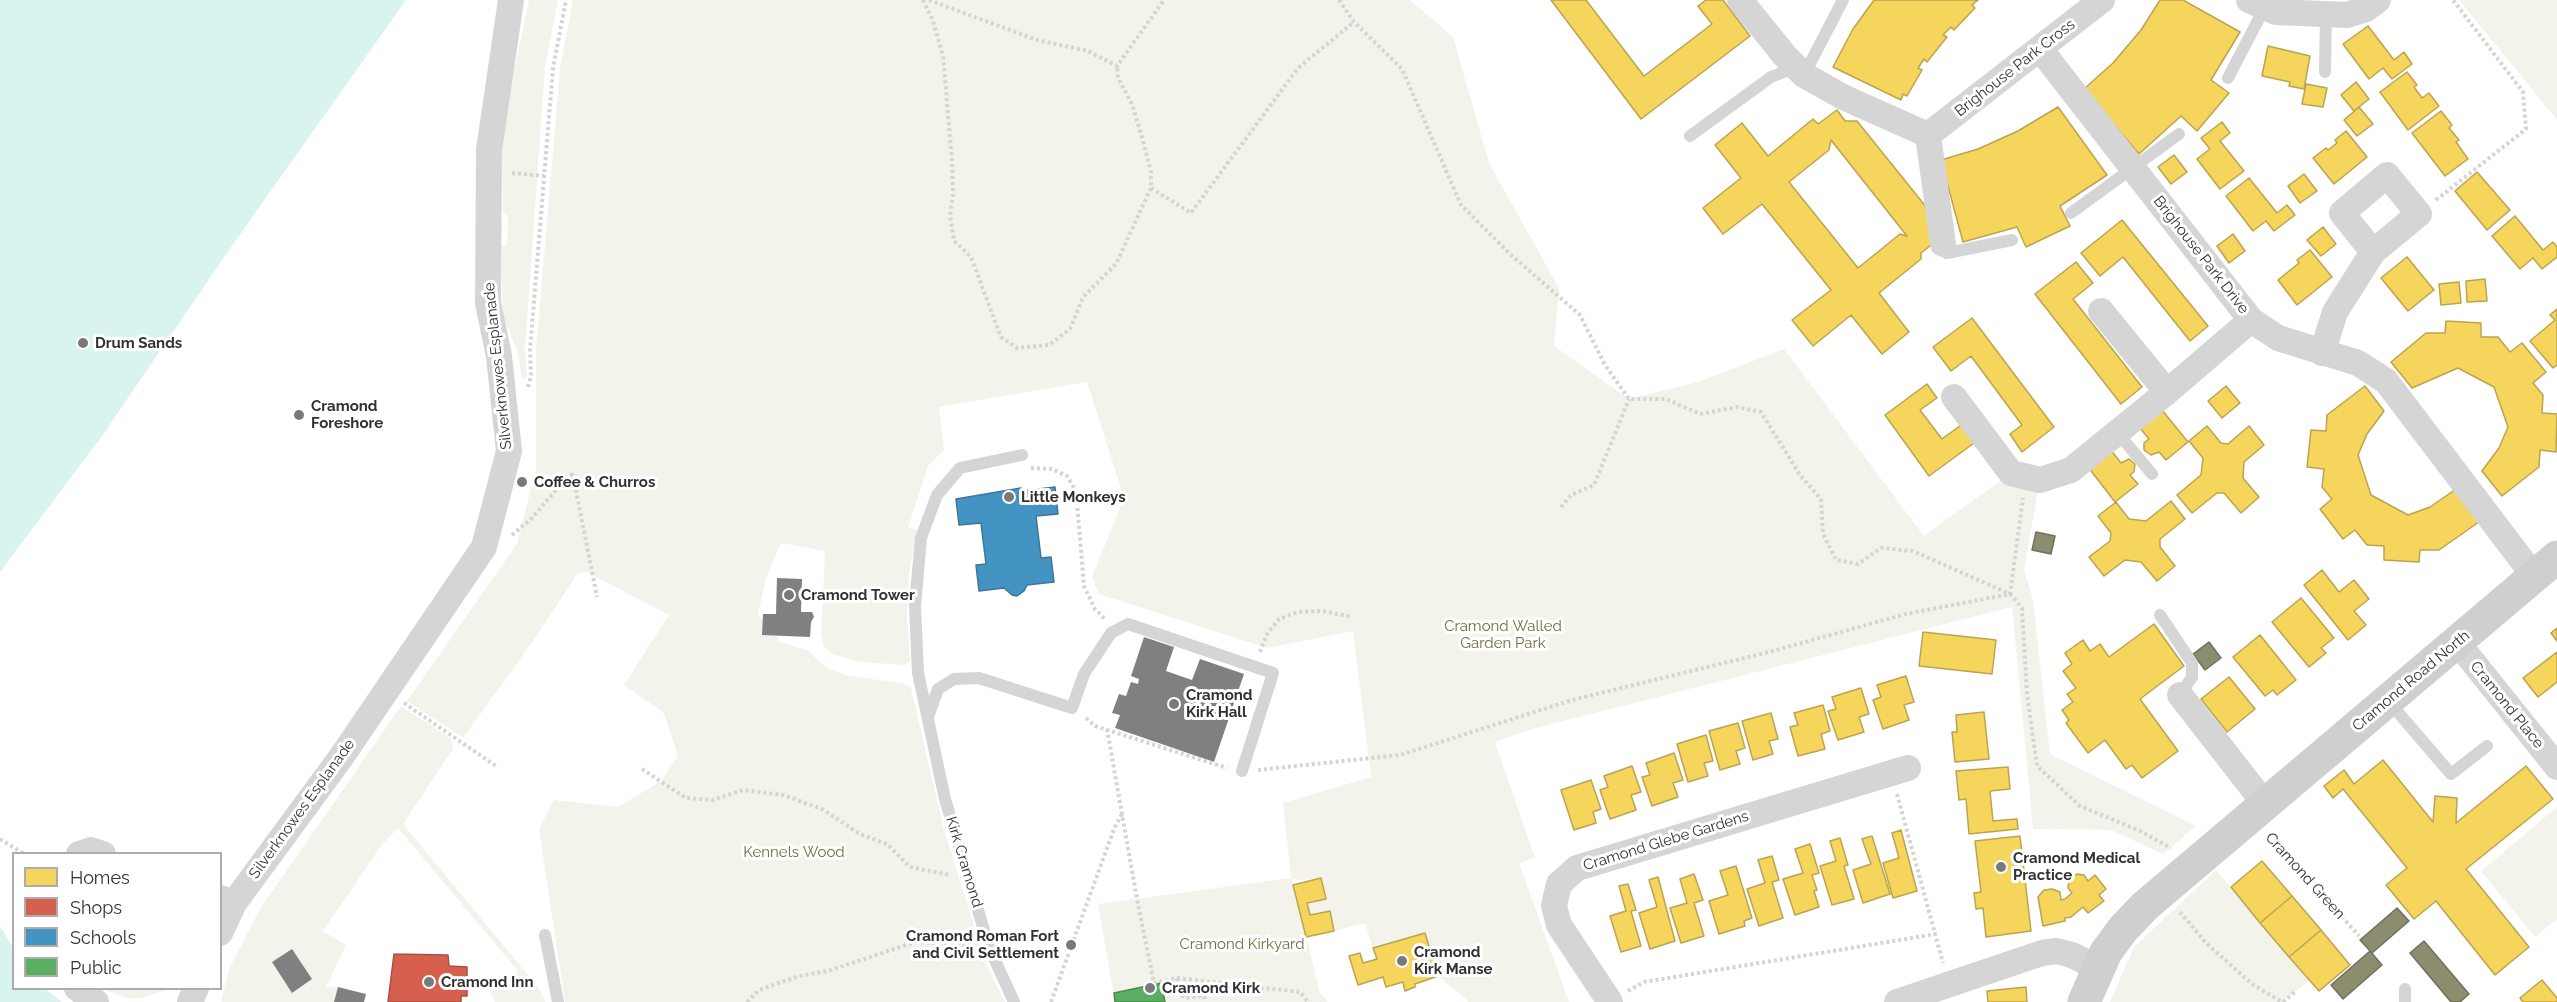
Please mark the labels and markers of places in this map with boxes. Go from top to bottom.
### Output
place label: Drum Sands [95,334,182,352]
marker: Drum Sands [76,336,90,350]
place label: Cramond Foreshore [311,397,383,432]
marker: Cramond Foreshore [292,408,306,422]
place label: Coffee & Churros [534,473,655,491]
marker: Coffee & Churros [515,475,529,489]
place label: Little Monkeys [1021,488,1126,506]
marker: Little Monkeys [1002,490,1016,504]
place label: Cramond Tower [801,586,915,604]
marker: Cramond Tower [782,588,796,602]
place label: Cramond Kirk Hall [1186,686,1252,721]
marker: Cramond Kirk Hall [1167,697,1181,711]
place label: Cramond Medical Practice [2013,849,2140,884]
marker: Cramond Medical Practice [1994,860,2008,874]
place label: Cramond Roman Fort and Civil Settlement [906,927,1059,962]
marker: Cramond Roman Fort and Civil Settlement [1064,938,1078,952]
place label: Cramond Kirk Manse [1414,943,1493,978]
marker: Cramond Kirk Manse [1395,954,1409,968]
place label: Cramond Inn [441,973,533,991]
marker: Cramond Inn [422,975,436,989]
place label: Cramond Kirk [1162,979,1260,997]
marker: Cramond Kirk [1143,981,1157,995]

